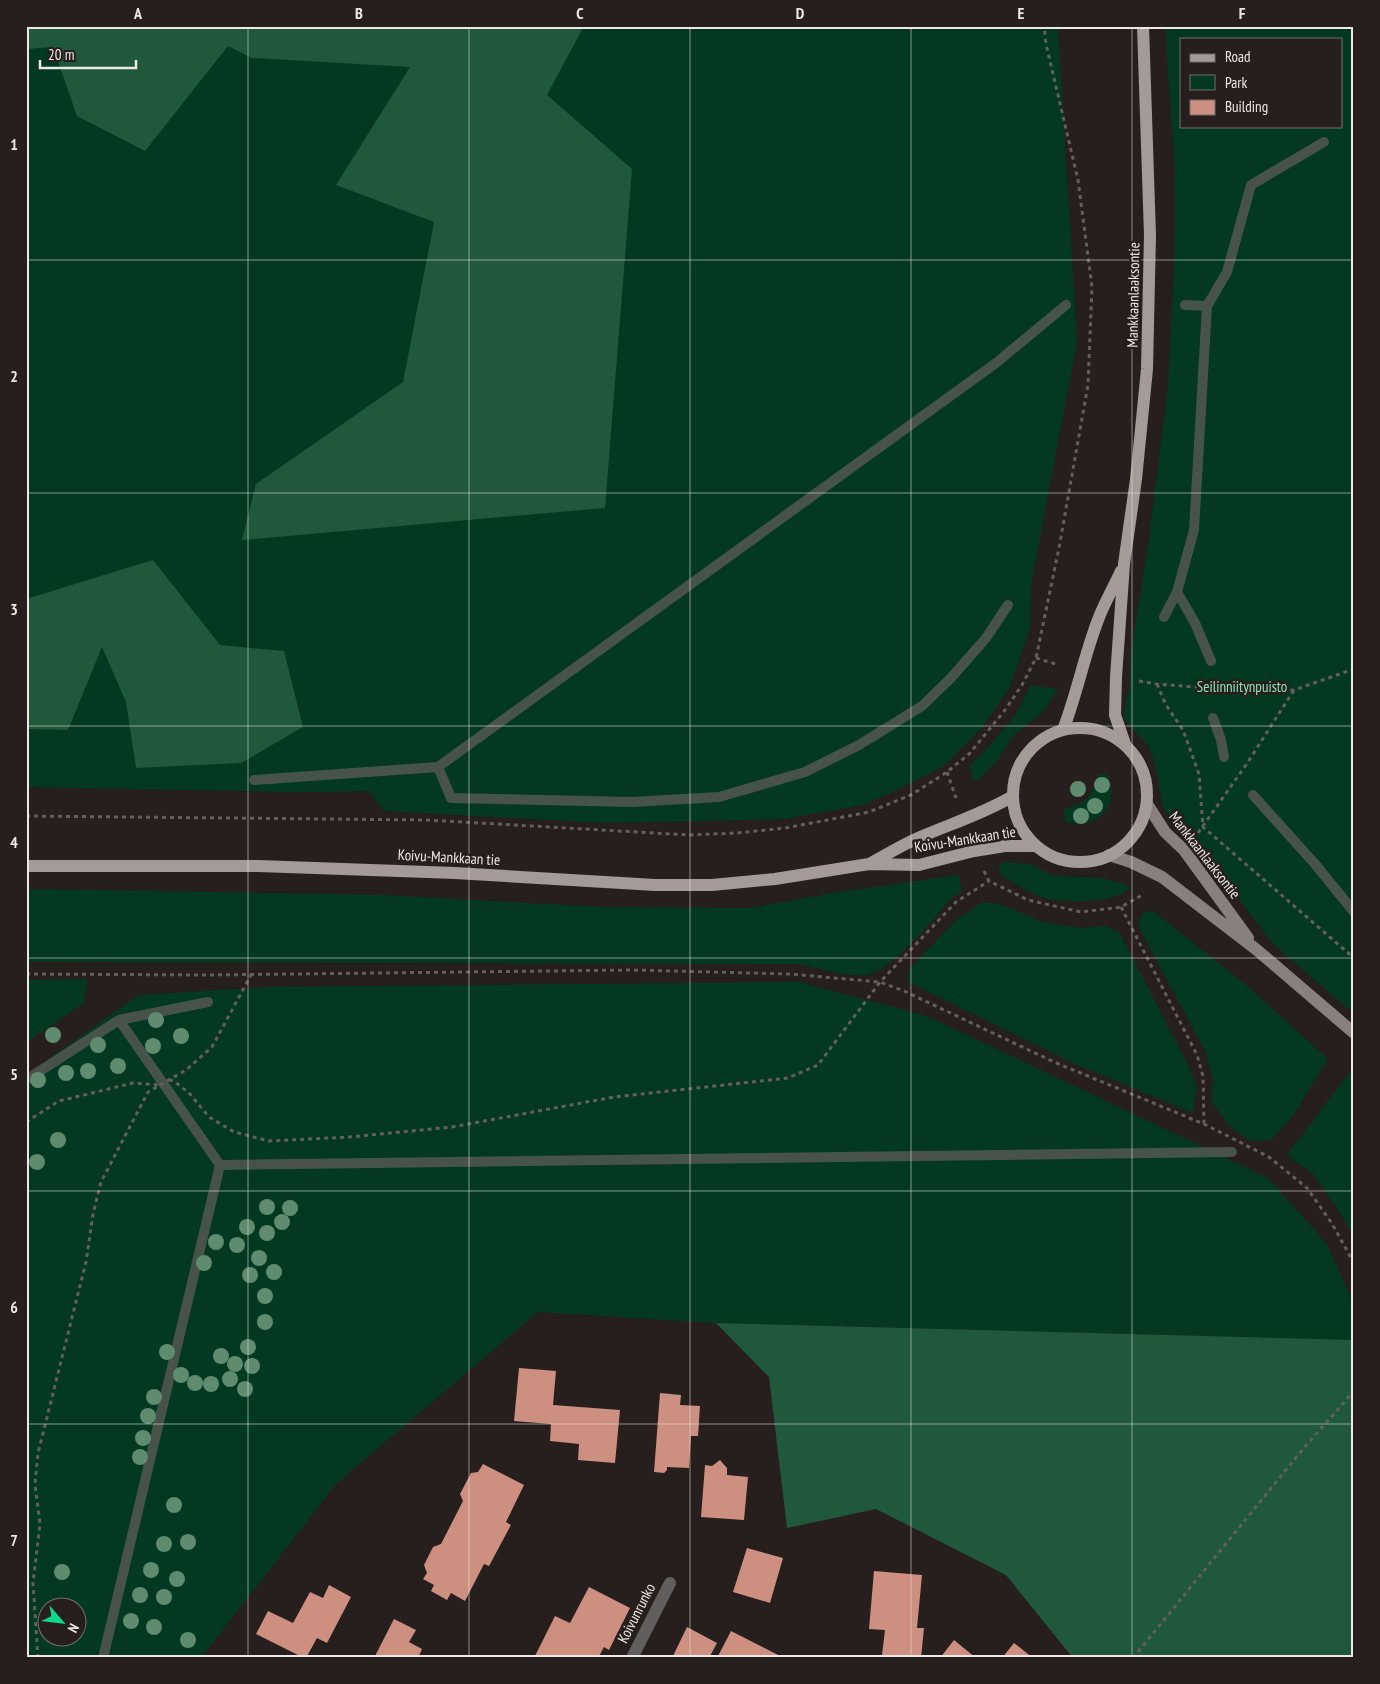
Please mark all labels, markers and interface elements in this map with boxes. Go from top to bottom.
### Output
text: A [133,3,143,23]
text: B [355,3,363,23]
text: C [576,3,584,23]
text: D [796,3,805,23]
text: E [1018,3,1025,23]
text: F [1239,3,1246,23]
scale bar [40,38,136,70]
legend [1180,38,1342,128]
text: 20 m [48,45,74,64]
text: Road [1225,47,1251,66]
text: Park [1225,73,1247,92]
text: Building [1225,97,1268,116]
text: 1 [10,134,18,154]
street label: Mankkaanlaaksontie [1123,242,1143,348]
text: 2 [10,366,18,386]
text: 3 [10,599,18,619]
park label: Seilinniitynpuisto [1197,677,1287,696]
street label: Mankkaanlaaksontie [1165,808,1245,902]
street label: Koivu-Mankkaan tie [913,822,1017,856]
text: 4 [10,832,18,852]
street label: Koivu-Mankkaan tie [397,845,501,869]
text: 5 [10,1064,18,1084]
text: 6 [10,1297,18,1317]
text: 7 [10,1530,18,1550]
street label: Koivunrunko [613,1580,659,1646]
north arrow [38,1596,88,1646]
text: N [64,1621,83,1636]

